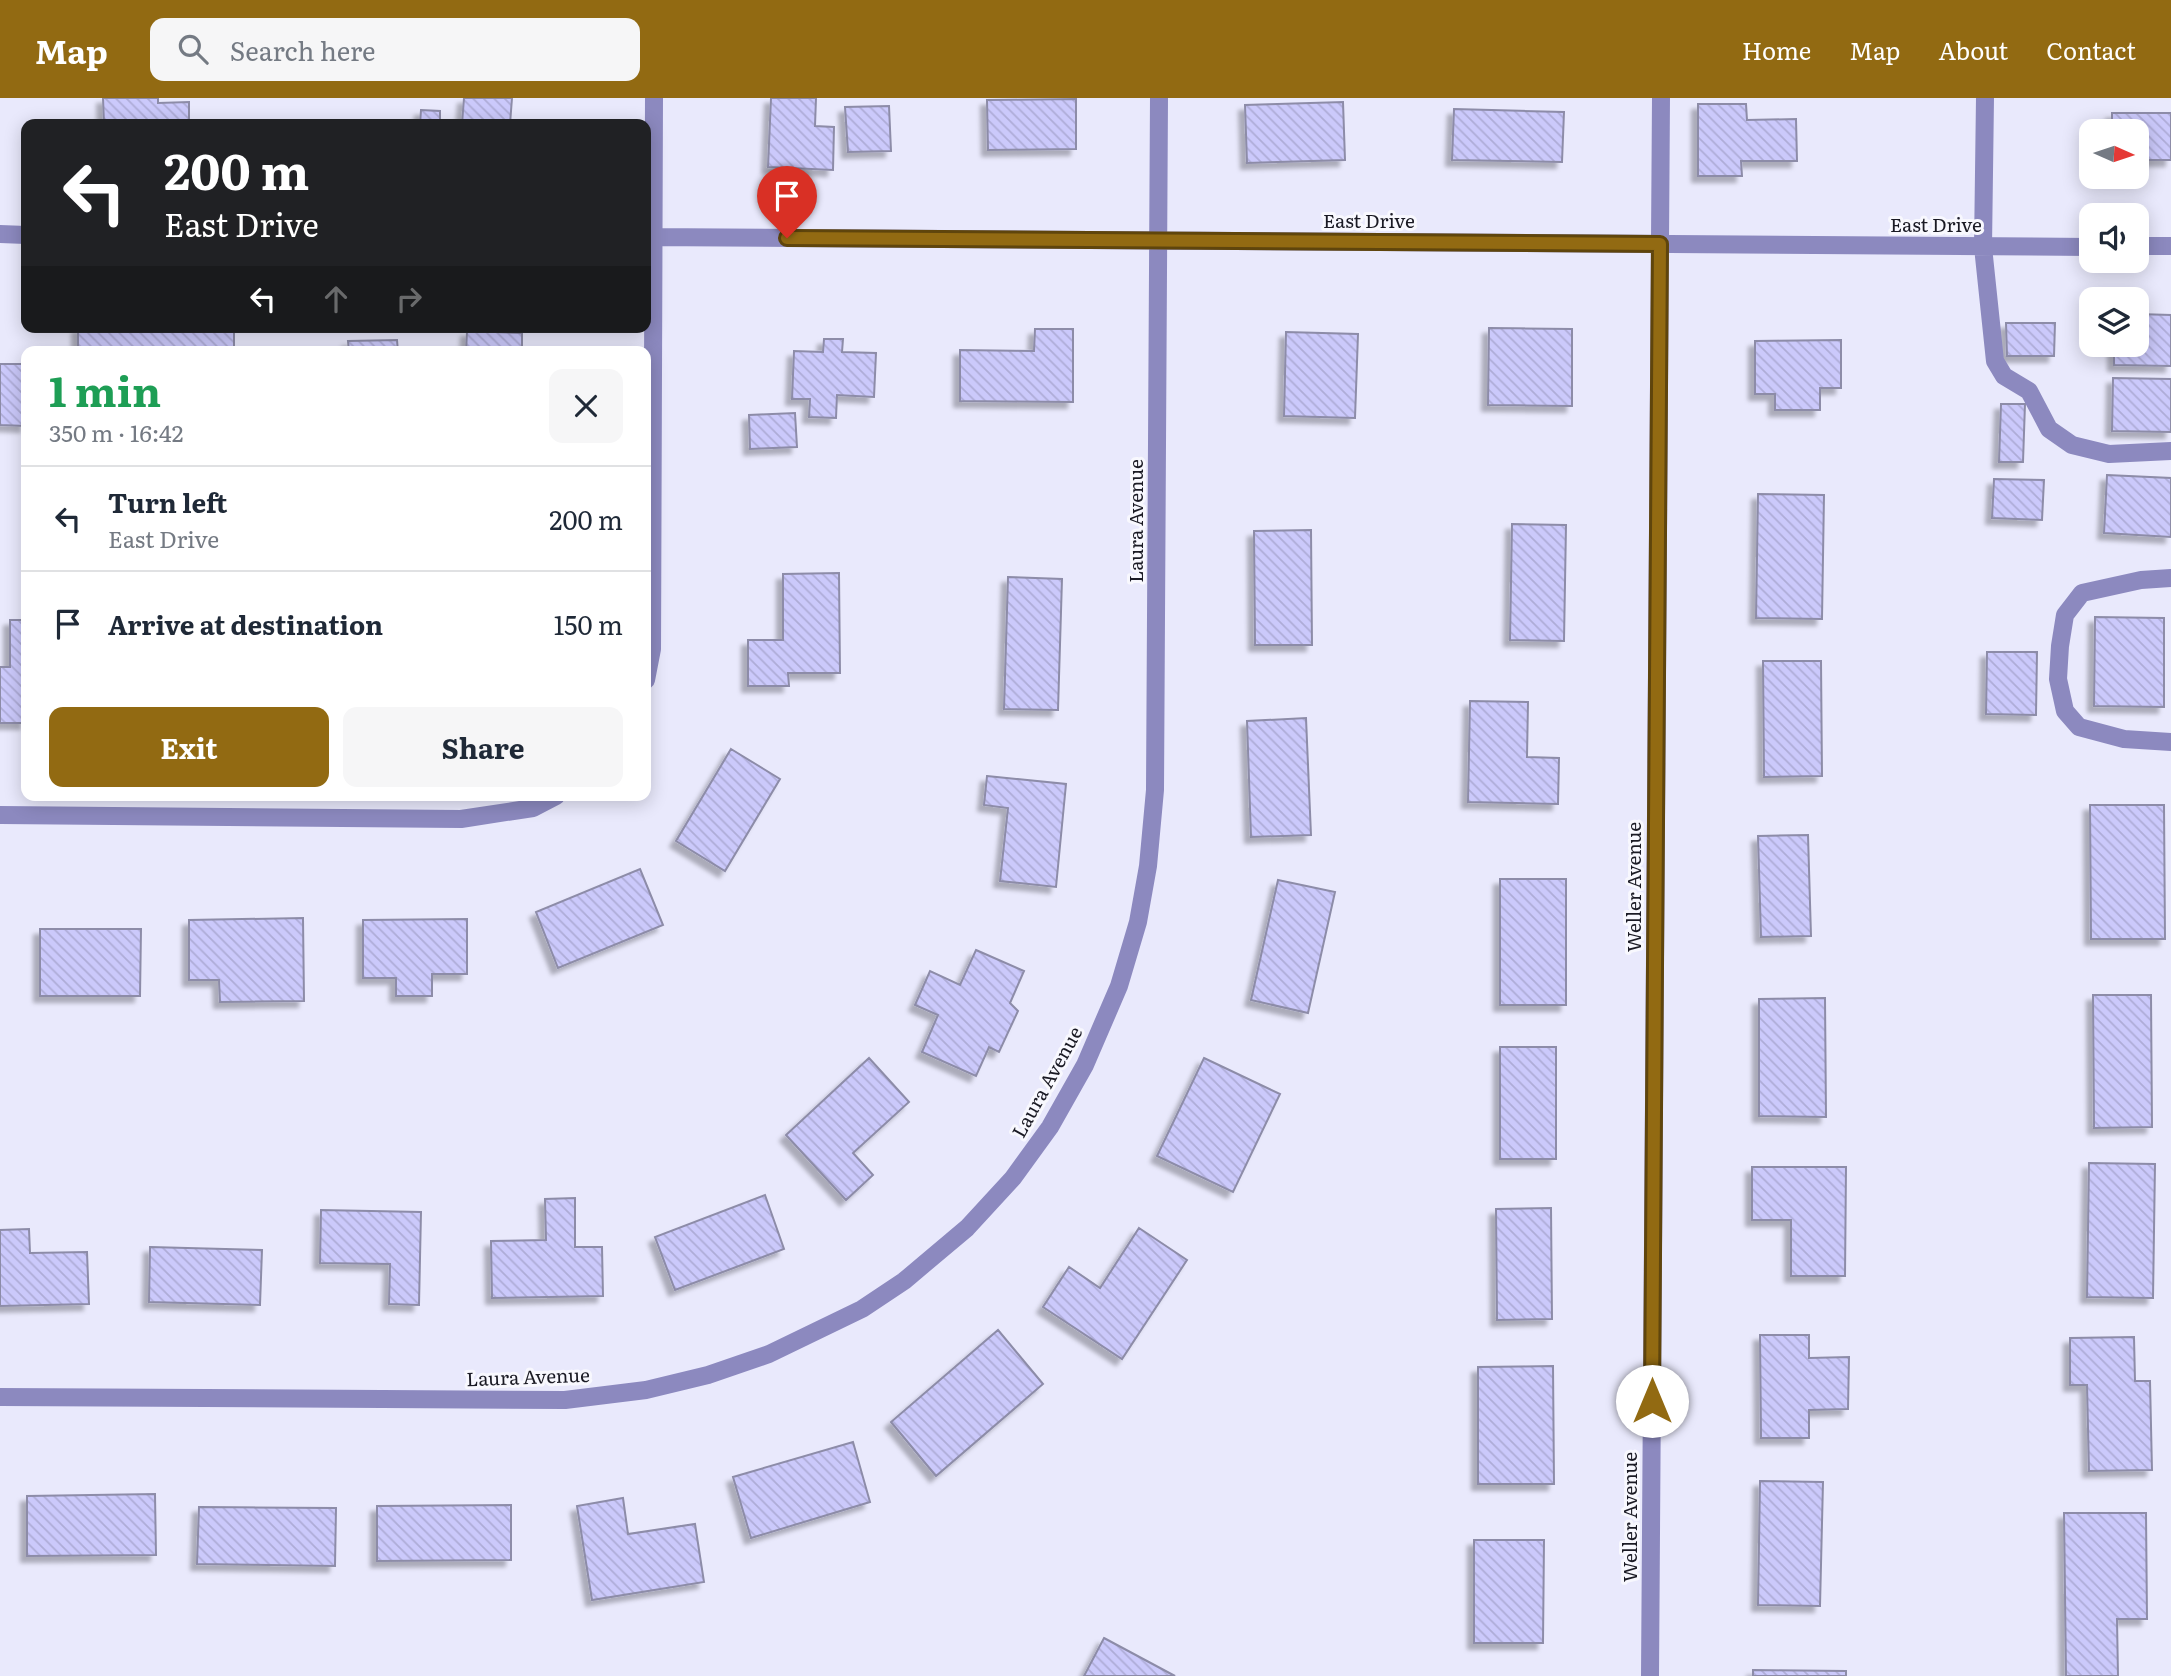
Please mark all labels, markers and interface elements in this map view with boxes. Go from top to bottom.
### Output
search box [150,18,640,81]
text: Map [35,25,108,74]
icon: search [174,30,212,68]
text: Search here [230,30,376,69]
text: Home [1742,32,1811,67]
text: Map [1849,32,1900,67]
text: About [1938,32,2008,67]
text: Contact [2046,32,2136,67]
north arrow [2079,119,2149,189]
map controls [2079,119,2149,357]
text: 200 m [164,132,309,205]
icon: left [49,147,140,238]
pin [757,166,817,238]
icon: arrive [768,177,806,215]
text: East Drive [164,199,319,247]
button: sound [2079,203,2149,273]
street label: East Drive [1323,206,1415,234]
street label: East Drive [1890,210,1982,238]
icon: left [244,280,282,318]
icon: ahead [317,280,355,318]
icon: right [390,280,428,318]
button: layers [2079,287,2149,357]
text: 1 min [49,358,161,420]
button: close [549,369,623,443]
text: 350 m · 16:42 [49,415,183,449]
street label: Laura Avenue [1121,459,1149,583]
text: Turn left [108,482,227,521]
text: 200 m [549,499,623,538]
icon: left [49,500,87,538]
text: East Drive [108,521,219,555]
text: Arrive at destination [108,604,383,643]
text: 150 m [554,604,623,643]
icon: arrive [49,605,87,643]
button: Exit [49,707,329,787]
button: Share [343,707,623,787]
street label: Weller Avenue [1619,822,1647,952]
street label: Laura Avenue [1004,1021,1088,1142]
street label: Laura Avenue [466,1360,590,1392]
position arrow [1615,1364,1689,1438]
street label: Weller Avenue [1615,1452,1643,1582]

